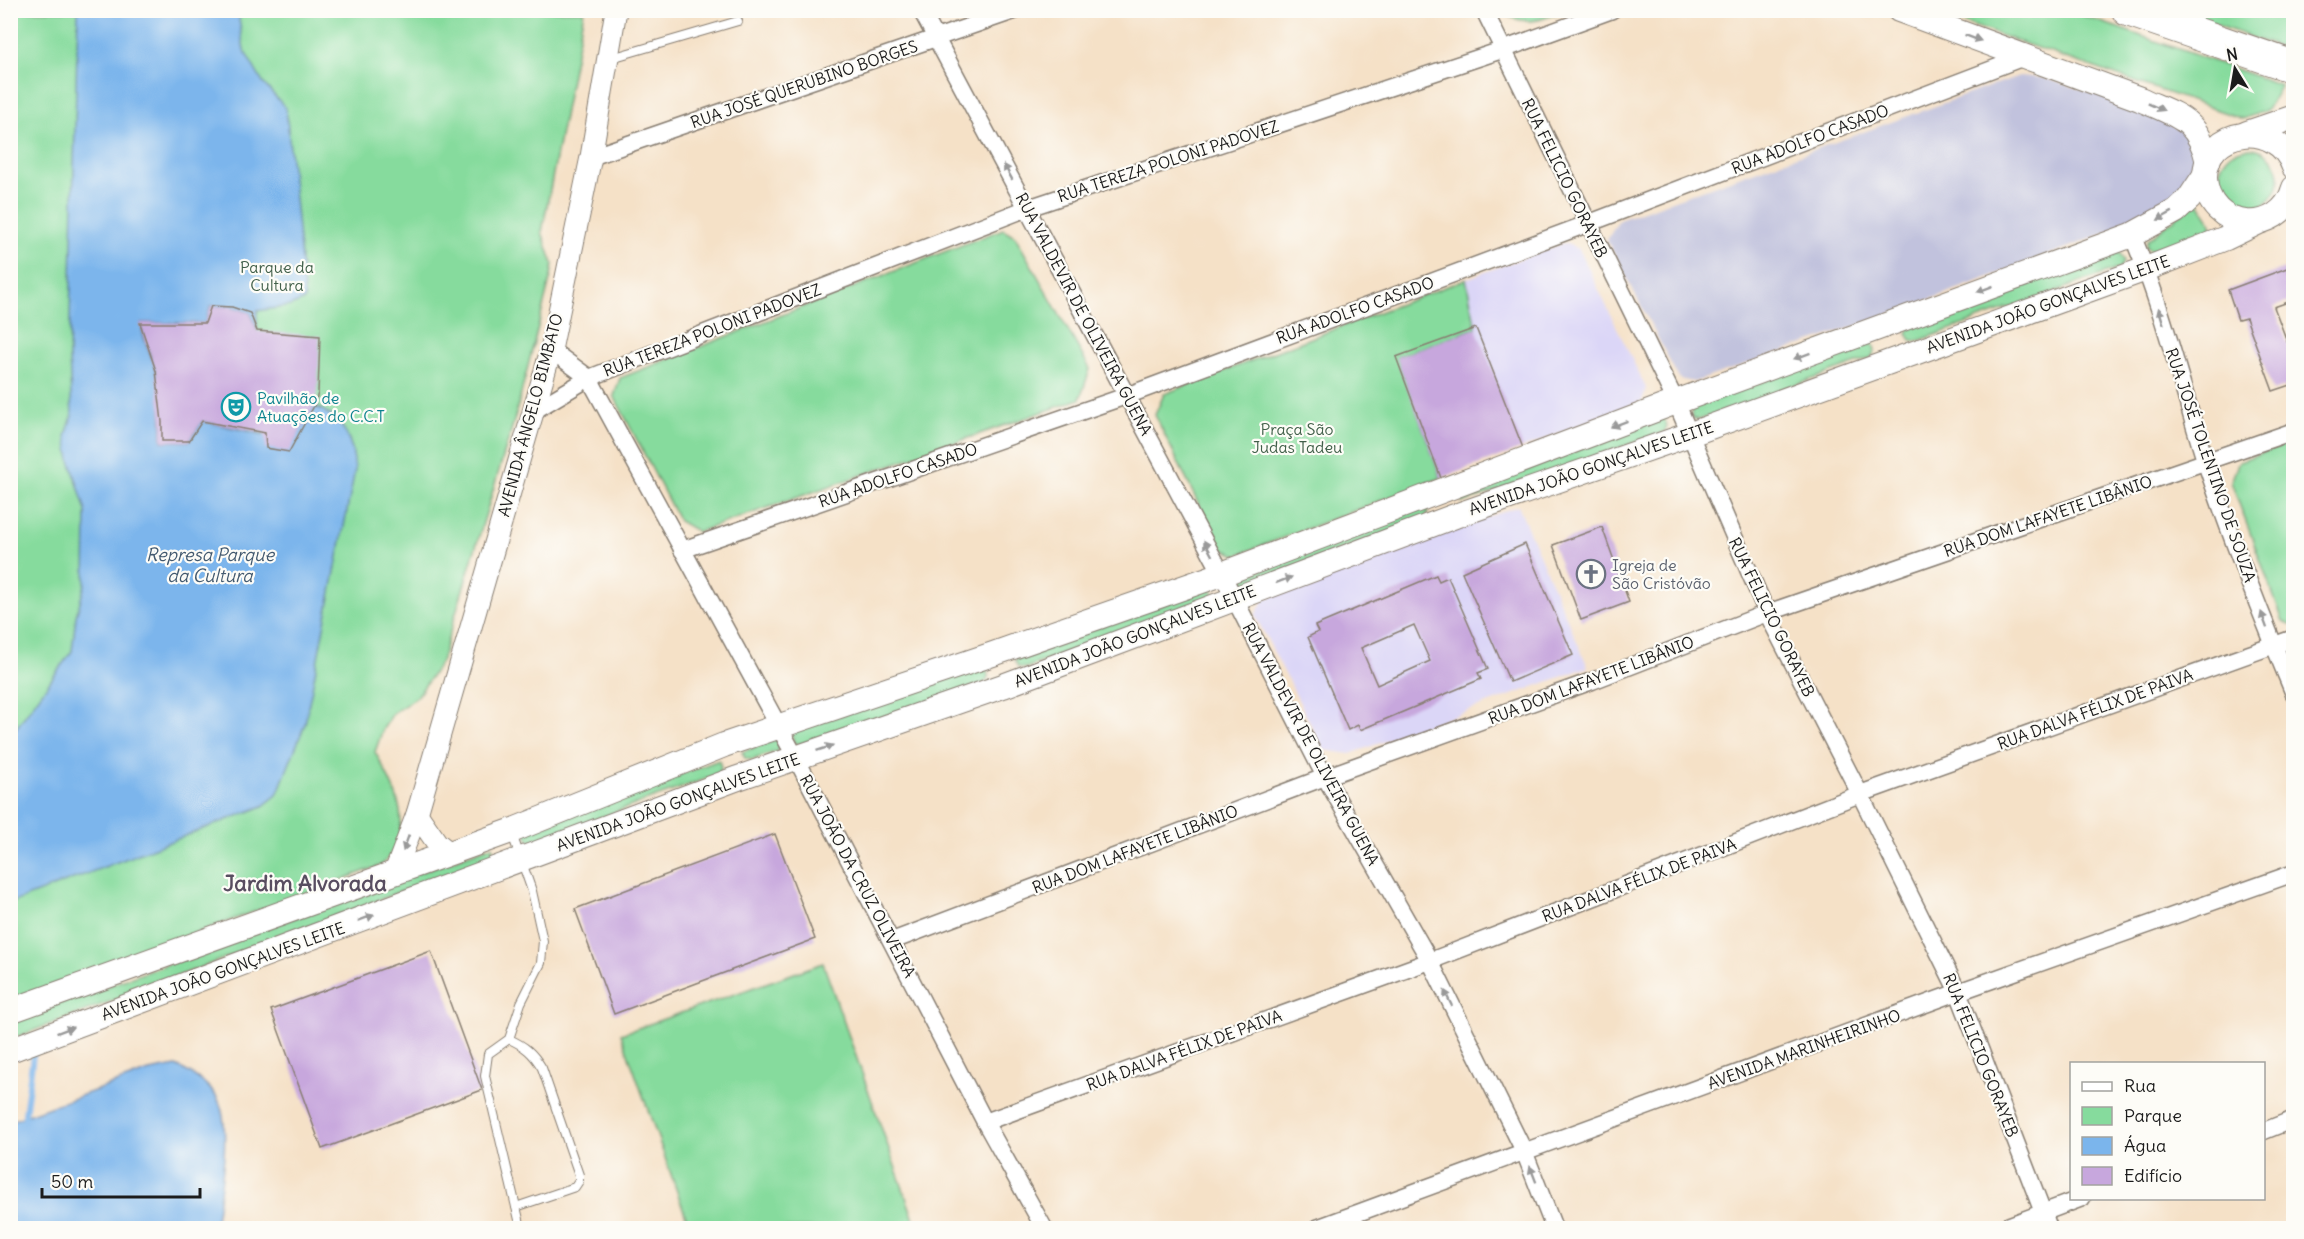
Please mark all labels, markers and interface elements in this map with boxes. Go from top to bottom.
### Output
one-way arrow [1964,34,1982,44]
street label: RUA JOSÉ QUERUBINO BORGES [688,36,920,132]
north arrow [2205,39,2265,99]
text: N [2225,43,2239,65]
street label: RUA FELICIO GORAYEB [1518,95,1612,261]
street label: RUA ADOLFO CASADO [1729,100,1891,178]
one-way arrow [2147,102,2164,111]
street label: RUA TEREZA POLONI PADOVEZ [1055,116,1281,206]
one-way arrow [1003,163,1013,180]
street label: RUA VALDEVIR DE OLIVEIRA GUENA [1011,189,1157,439]
one-way arrow [2157,211,2174,221]
street label: AVENIDA JOÃO GONÇALVES LEITE [1924,251,2172,357]
park label: Parque da Cultura [240,257,314,295]
street label: RUA ADOLFO CASADO [1273,272,1437,348]
street label: RUA TEREZA POLONI PADOVEZ [600,279,824,381]
one-way arrow [1976,285,1994,295]
one-way arrow [2156,307,2165,325]
street label: AVENIDA ÂNGELO BIMBATO [493,311,567,519]
street label: RUA JOSÉ TOLENTINO DE SOUZA [2161,345,2261,585]
one-way arrow [1793,352,1811,362]
place label: Pavilhão de Atuações do C.C.T [257,388,385,426]
theatre icon: Pavilhão de Atuações do C.C.T [220,391,252,423]
street label: AVENIDA JOÃO GONÇALVES LEITE [1466,417,1716,519]
park label: Praça São Judas Tadeu [1252,419,1342,457]
one-way arrow [1610,419,1628,429]
street label: RUA ADOLFO CASADO [816,438,980,512]
street label: RUA DOM LAFAYETE LIBÂNIO [1941,471,2155,561]
street label: RUA FELICIO GORAYEB [1725,534,1819,700]
one-way arrow [1203,540,1213,557]
water label: Represa Parque da Cultura [146,543,275,587]
place label: Igreja de São Cristóvão [1612,555,1711,593]
church icon: Igreja de São Cristóvão [1575,558,1607,590]
one-way arrow [1275,575,1293,585]
street label: AVENIDA JOÃO GONÇALVES LEITE [1011,581,1259,691]
one-way arrow [2259,611,2268,629]
street label: RUA VALDEVIR DE OLIVEIRA GUENA [1238,619,1384,869]
street label: RUA DOM LAFAYETE LIBÂNIO [1485,631,1697,729]
street label: RUA DALVA FÉLIX DE PAIVA [1995,664,2195,754]
one-way arrow [816,743,834,753]
street label: AVENIDA JOÃO GONÇALVES LEITE [554,749,802,855]
street label: RUA JOÃO DA CRUZ OLIVEIRA [796,771,920,981]
street label: RUA DOM LAFAYETE LIBÂNIO [1029,800,1241,898]
one-way arrow [401,834,410,852]
street label: RUA DALVA FÉLIX DE PAIVA [1539,834,1739,926]
district label: Jardim Alvorada [223,869,387,897]
one-way arrow [357,913,375,922]
street label: AVENIDA JOÃO GONÇALVES LEITE [99,918,347,1024]
street label: RUA FELICIO GORAYEB [1939,970,2023,1140]
one-way arrow [1444,990,1453,1007]
street label: RUA DALVA FÉLIX DE PAIVA [1084,1005,1284,1095]
street label: AVENIDA MARINHEIRINHO [1705,1005,1903,1093]
one-way arrow [56,1024,74,1034]
legend [2070,1062,2265,1200]
text: Rua [2124,1074,2156,1097]
text: Parque [2124,1104,2182,1127]
text: Água [2124,1134,2166,1157]
scale bar [42,1161,200,1199]
text: Edifício [2124,1164,2182,1187]
one-way arrow [1527,1165,1537,1183]
text: 50 m [51,1170,93,1193]

